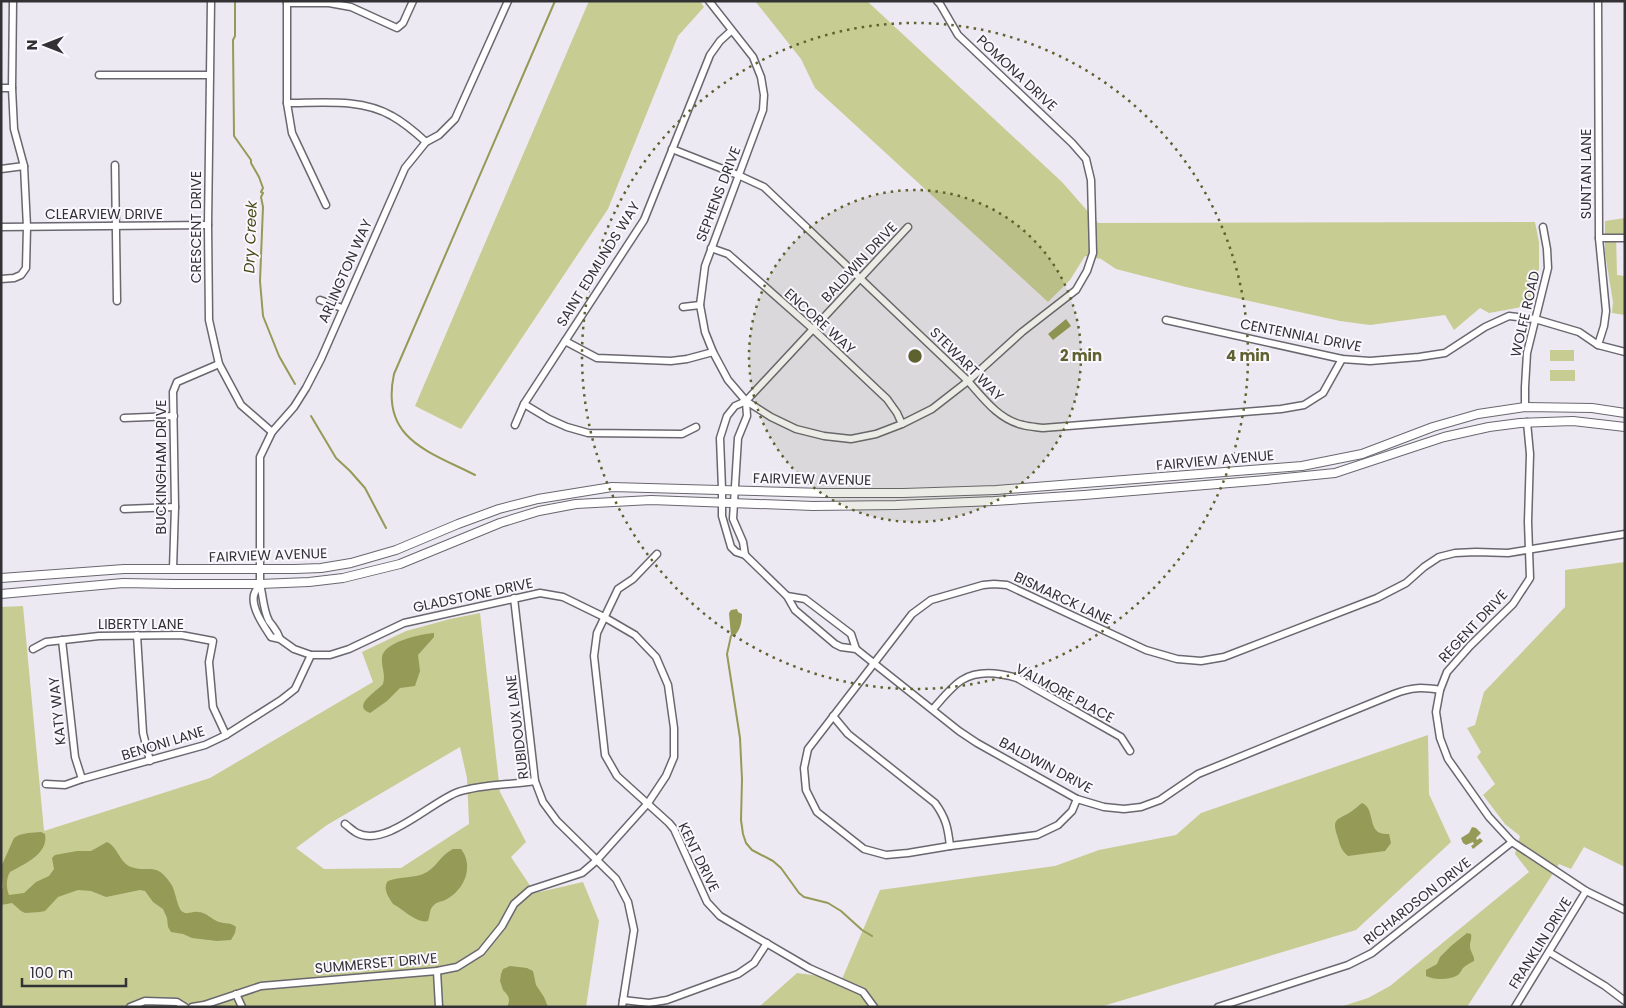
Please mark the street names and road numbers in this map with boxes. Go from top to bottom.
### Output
street label: POMONA DRIVE [972,30,1062,116]
street label: SUNTAN LANE [1576,129,1596,219]
street label: SEPHENS DRIVE [691,143,745,245]
street label: CRESCENT DRIVE [186,171,206,283]
street label: SAINT EDMUNDS WAY [551,198,645,330]
street label: CLEARVIEW DRIVE [45,204,163,224]
street label: ARLINGTON WAY [313,216,377,326]
street label: BALDWIN DRIVE [817,217,901,307]
street label: WOLFE ROAD [1505,269,1545,359]
street label: ENCORE WAY [780,284,860,358]
street label: CENTENNIAL DRIVE [1238,313,1364,357]
street label: STEWART WAY [926,323,1008,405]
street label: BUCKINGHAM DRIVE [151,400,171,534]
street label: FAIRVIEW AVENUE [1155,445,1275,475]
street label: FAIRVIEW AVENUE [753,468,871,490]
street label: FAIRVIEW AVENUE [208,543,328,567]
street label: BISMARCK LANE [1011,567,1115,629]
street label: GLADSTONE DRIVE [411,573,535,617]
street label: REGENT DRIVE [1434,585,1512,667]
street label: LIBERTY LANE [98,614,184,634]
street label: VALMORE PLACE [1012,659,1118,727]
street label: RUBIDOUX LANE [501,674,533,780]
street label: KATY WAY [43,676,71,746]
street label: BENONI LANE [119,721,207,765]
street label: BALDWIN DRIVE [996,732,1096,798]
street label: KENT DRIVE [674,819,724,895]
street label: RICHARDSON DRIVE [1359,853,1475,949]
street label: FRANKLIN DRIVE [1504,893,1576,993]
street label: SUMMERSET DRIVE [314,948,438,978]

